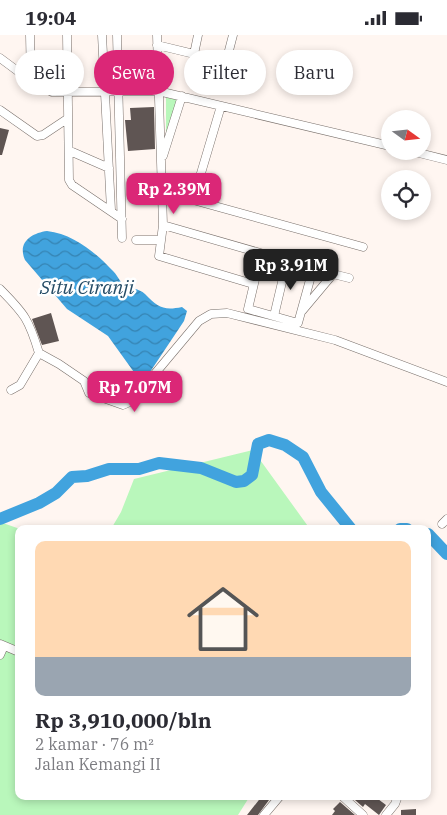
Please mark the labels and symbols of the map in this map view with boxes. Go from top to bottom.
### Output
north arrow [381,110,431,160]
pin: Rp 2.39M [122,173,226,215]
pin: Rp 3.91M [239,249,343,291]
water label: Situ Ciranji [39,275,134,299]
pin: Rp 7.07M [83,371,187,413]

